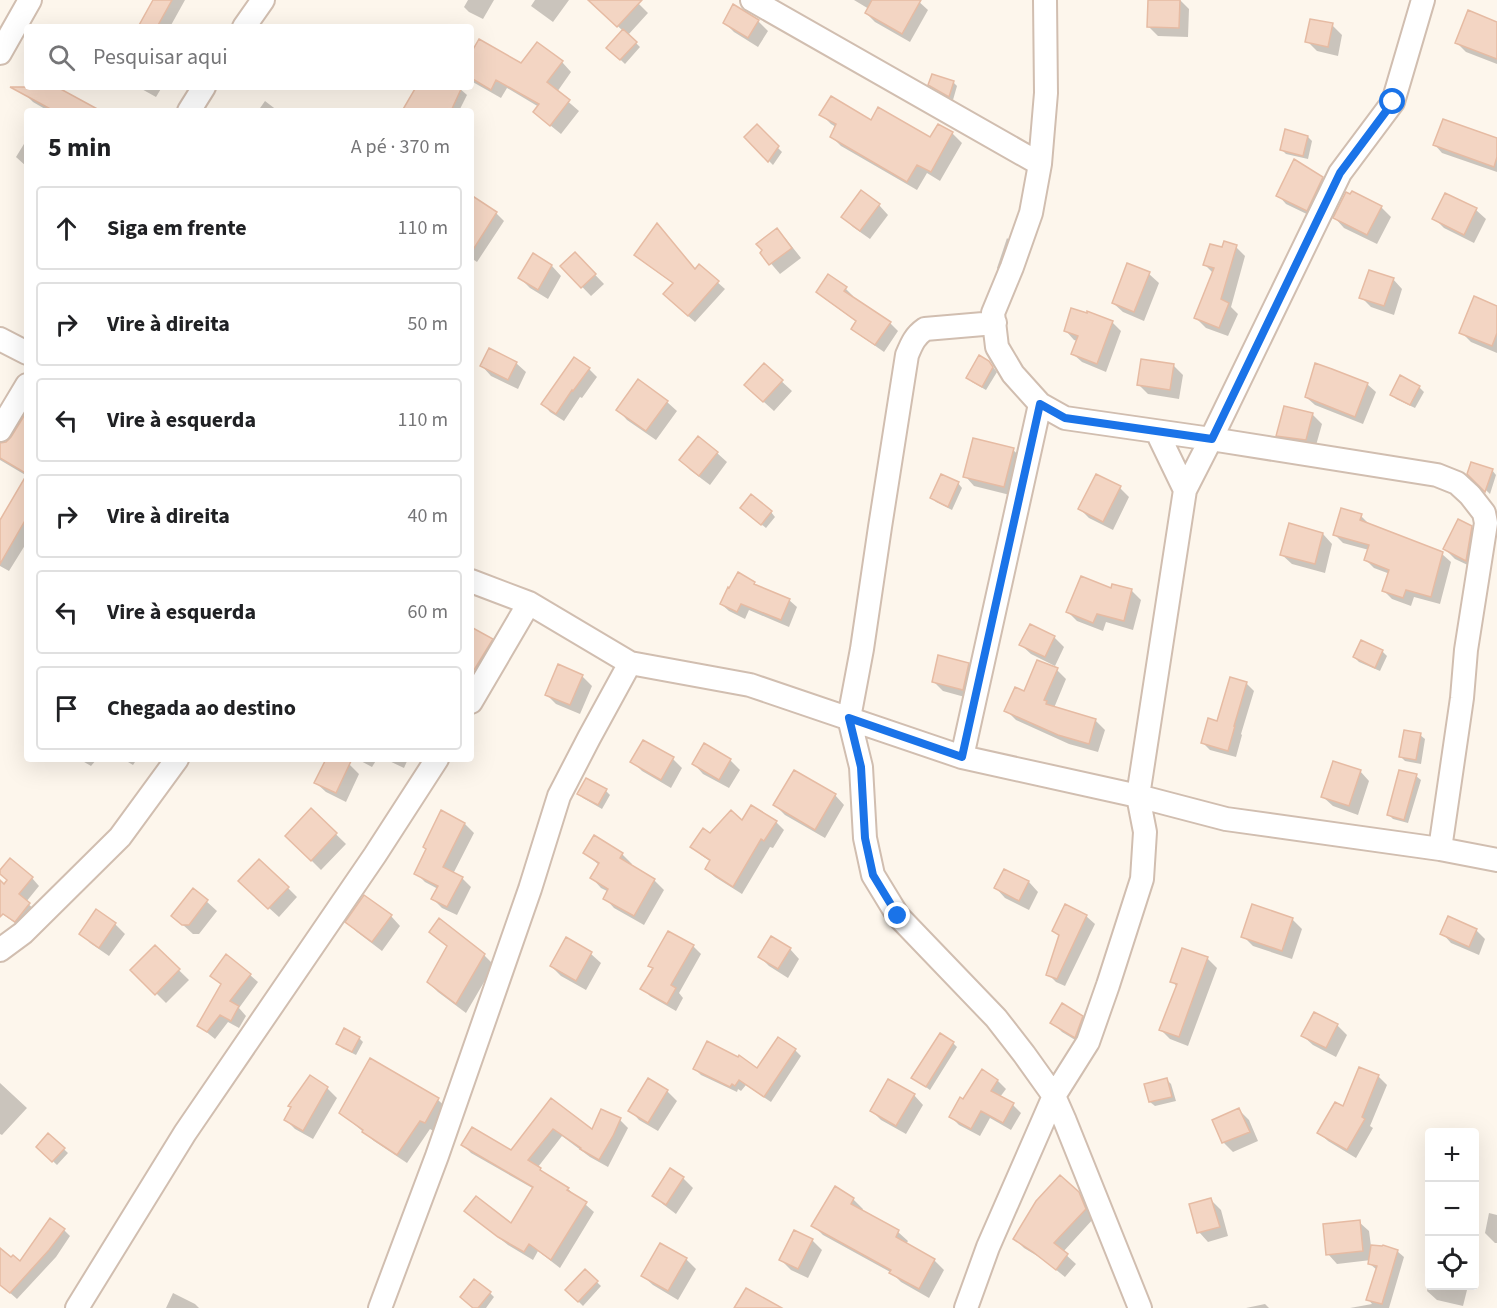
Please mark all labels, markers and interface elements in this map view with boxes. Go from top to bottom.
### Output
search box [24,24,474,90]
icon: search [45,41,78,74]
text: Pesquisar aqui [93,41,228,73]
route start [1379,88,1405,114]
text: 5 min [48,129,111,166]
text: A pé · 370 m [351,133,450,161]
icon: ahead [50,212,83,245]
text: Siga em frente [107,212,247,244]
text: 110 m [398,214,448,242]
icon: right [50,308,83,341]
text: Vire à direita [107,308,230,340]
text: 50 m [408,310,448,338]
icon: left [50,404,83,437]
text: Vire à esquerda [107,404,256,436]
text: 110 m [398,406,448,434]
icon: right [50,500,83,533]
text: Vire à direita [107,500,230,532]
text: 40 m [408,502,448,530]
icon: left [50,596,83,629]
text: Vire à esquerda [107,596,256,628]
text: 60 m [408,598,448,626]
icon: arrive [50,692,83,725]
text: Chegada ao destino [107,692,296,724]
route end [884,902,910,928]
map controls [1425,1128,1479,1290]
button: + [1425,1128,1479,1182]
button: − [1425,1182,1479,1236]
button: locate [1425,1236,1479,1290]

